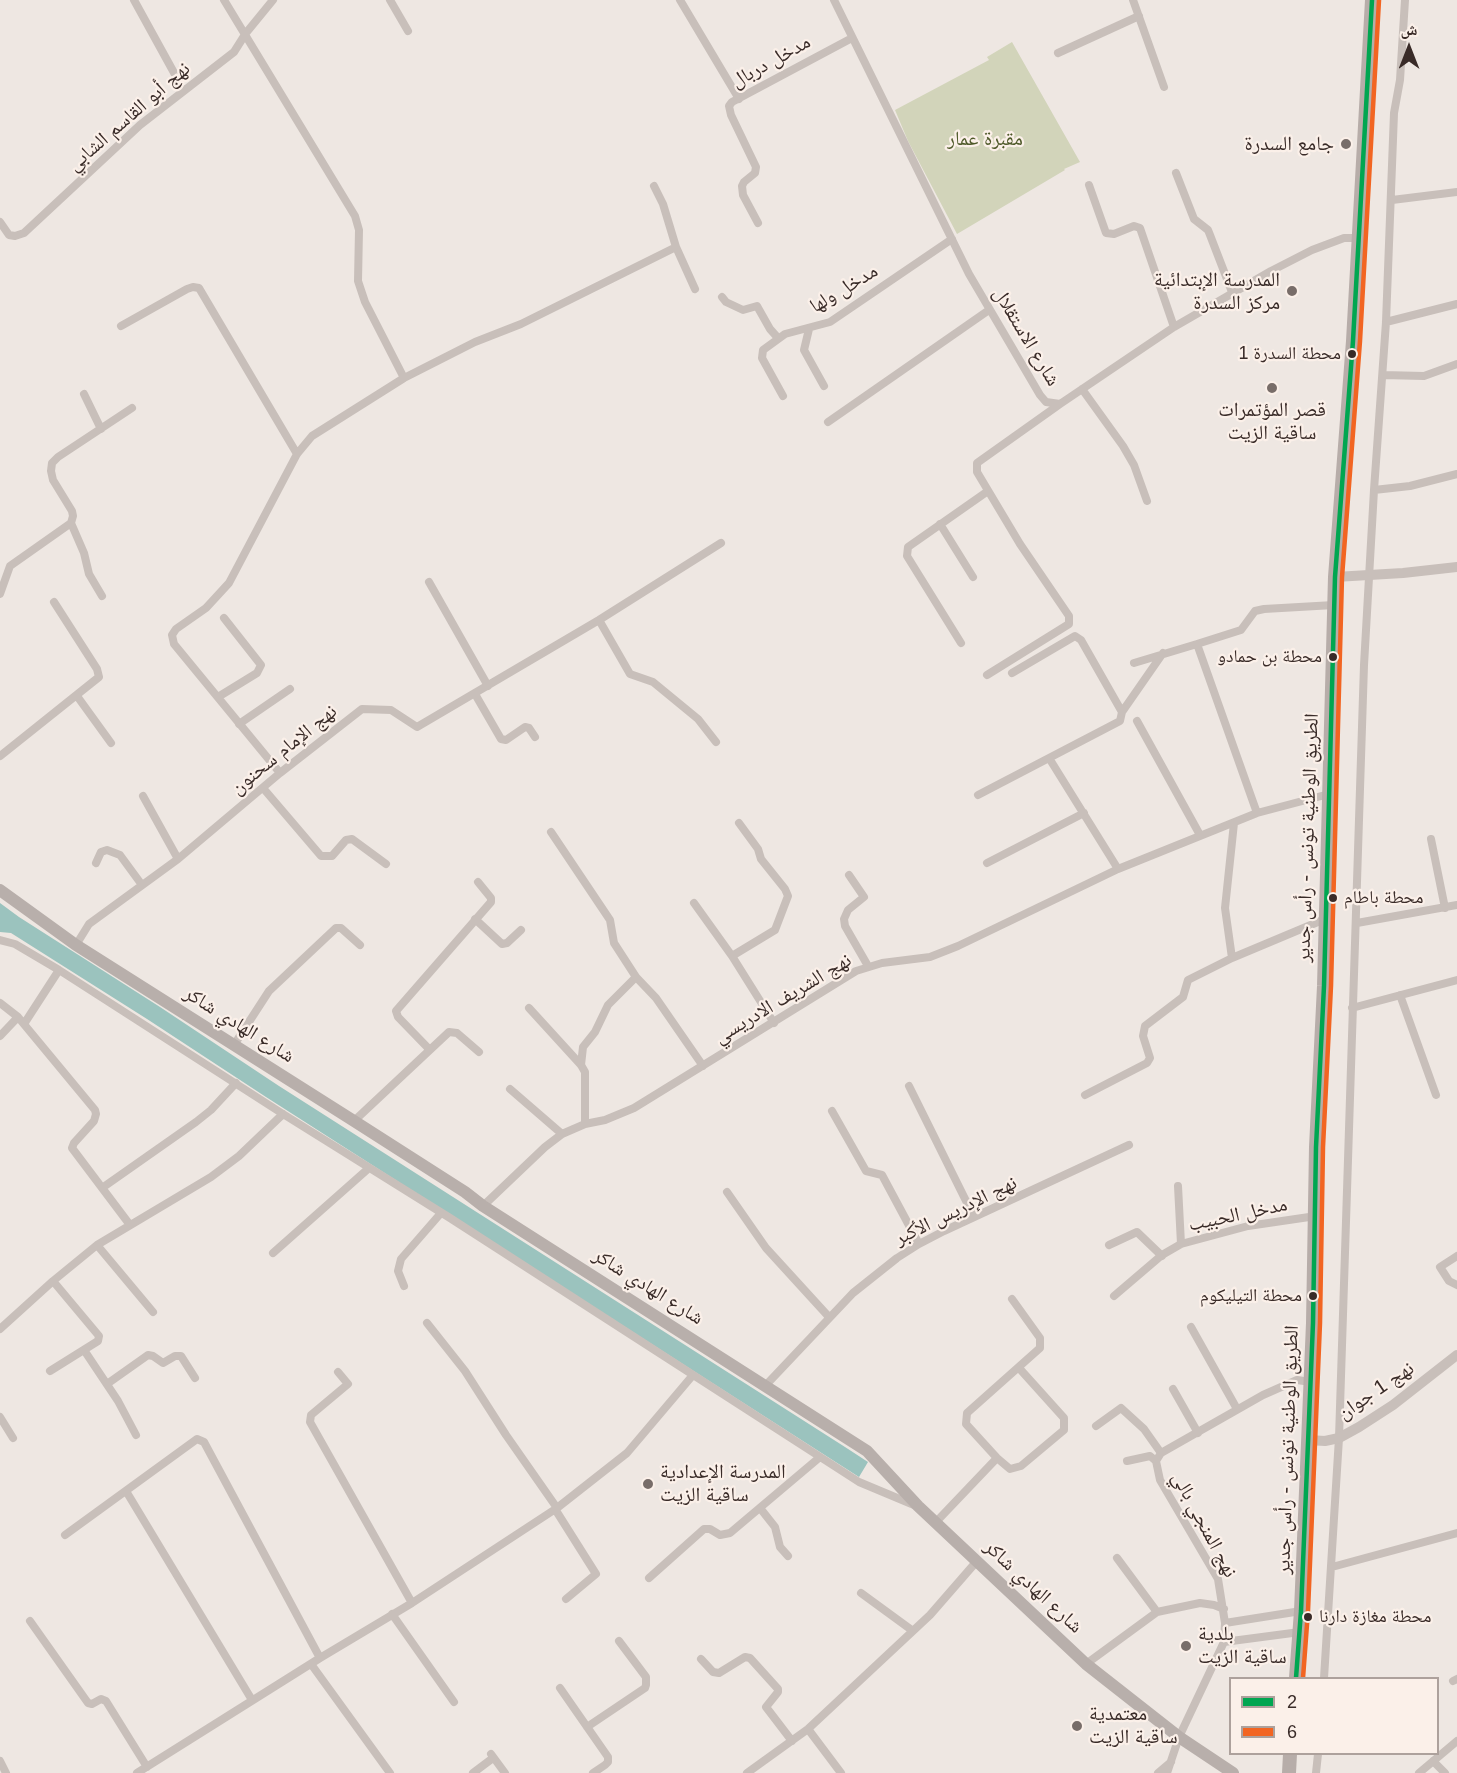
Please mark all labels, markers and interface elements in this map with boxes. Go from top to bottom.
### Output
north arrow [1379,18,1439,78]
text: ش [1401,21,1417,38]
street label: مدخل دربال [727,30,815,94]
street label: نهج أبو القاسم الشابي [63,57,195,177]
park label: مقبرة عمار [947,127,1023,151]
place label: جامع السدرة [1244,132,1334,156]
marker: جامع السدرة [1339,137,1353,151]
street label: مدخل ولها [806,259,882,319]
place label: المدرسة الإبتدائية مركز السدرة [1154,268,1280,315]
street label: شارع الاستقلال [987,283,1065,391]
marker: المدرسة الإبتدائية مركز السدرة [1285,284,1299,298]
place label: محطة السدرة 1 [1238,343,1341,365]
marker: محطة السدرة 1 [1346,348,1358,360]
marker: قصر المؤتمرات ساقية الزيت [1265,381,1279,395]
place label: قصر المؤتمرات ساقية الزيت [1218,398,1326,445]
place label: محطة بن حمادو [1218,646,1322,668]
marker: محطة بن حمادو [1327,651,1339,663]
street label: نهج الإمام سحنون [226,700,342,800]
street label: الطريق الوطنية تونس - رأس جدير [1292,713,1324,963]
place label: محطة باطام [1344,887,1423,909]
marker: محطة باطام [1327,892,1339,904]
street label: نهج الشريف الادريسي [710,949,856,1049]
street label: شارع الهادي شاكر [179,981,299,1069]
street label: نهج الإدريس الأكبر [891,1171,1021,1251]
street label: مدخل الحبيب [1186,1193,1290,1237]
street label: شارع الهادي شاكر [588,1243,708,1331]
place label: محطة التيليكوم [1200,1285,1302,1307]
marker: محطة التيليكوم [1307,1290,1319,1302]
street label: الطريق الوطنية تونس - رأس جدير [1272,1325,1304,1575]
street label: نهج 1 جوان [1333,1357,1419,1425]
place label: المدرسة الإعدادية ساقية الزيت [660,1460,786,1507]
street label: نهج المنجي بالي [1166,1468,1242,1582]
marker: المدرسة الإعدادية ساقية الزيت [641,1477,655,1491]
street label: شارع الهادي شاكر [979,1535,1087,1639]
place label: محطة مغازة دارنا [1319,1606,1431,1628]
marker: محطة مغازة دارنا [1302,1611,1314,1623]
place label: بلدية ساقية الزيت [1198,1622,1287,1669]
marker: بلدية ساقية الزيت [1179,1639,1193,1653]
legend [1229,1677,1439,1755]
text: 2 [1287,1692,1297,1712]
place label: معتمدية ساقية الزيت [1089,1702,1178,1749]
marker: معتمدية ساقية الزيت [1070,1719,1084,1733]
text: 6 [1287,1722,1297,1742]

